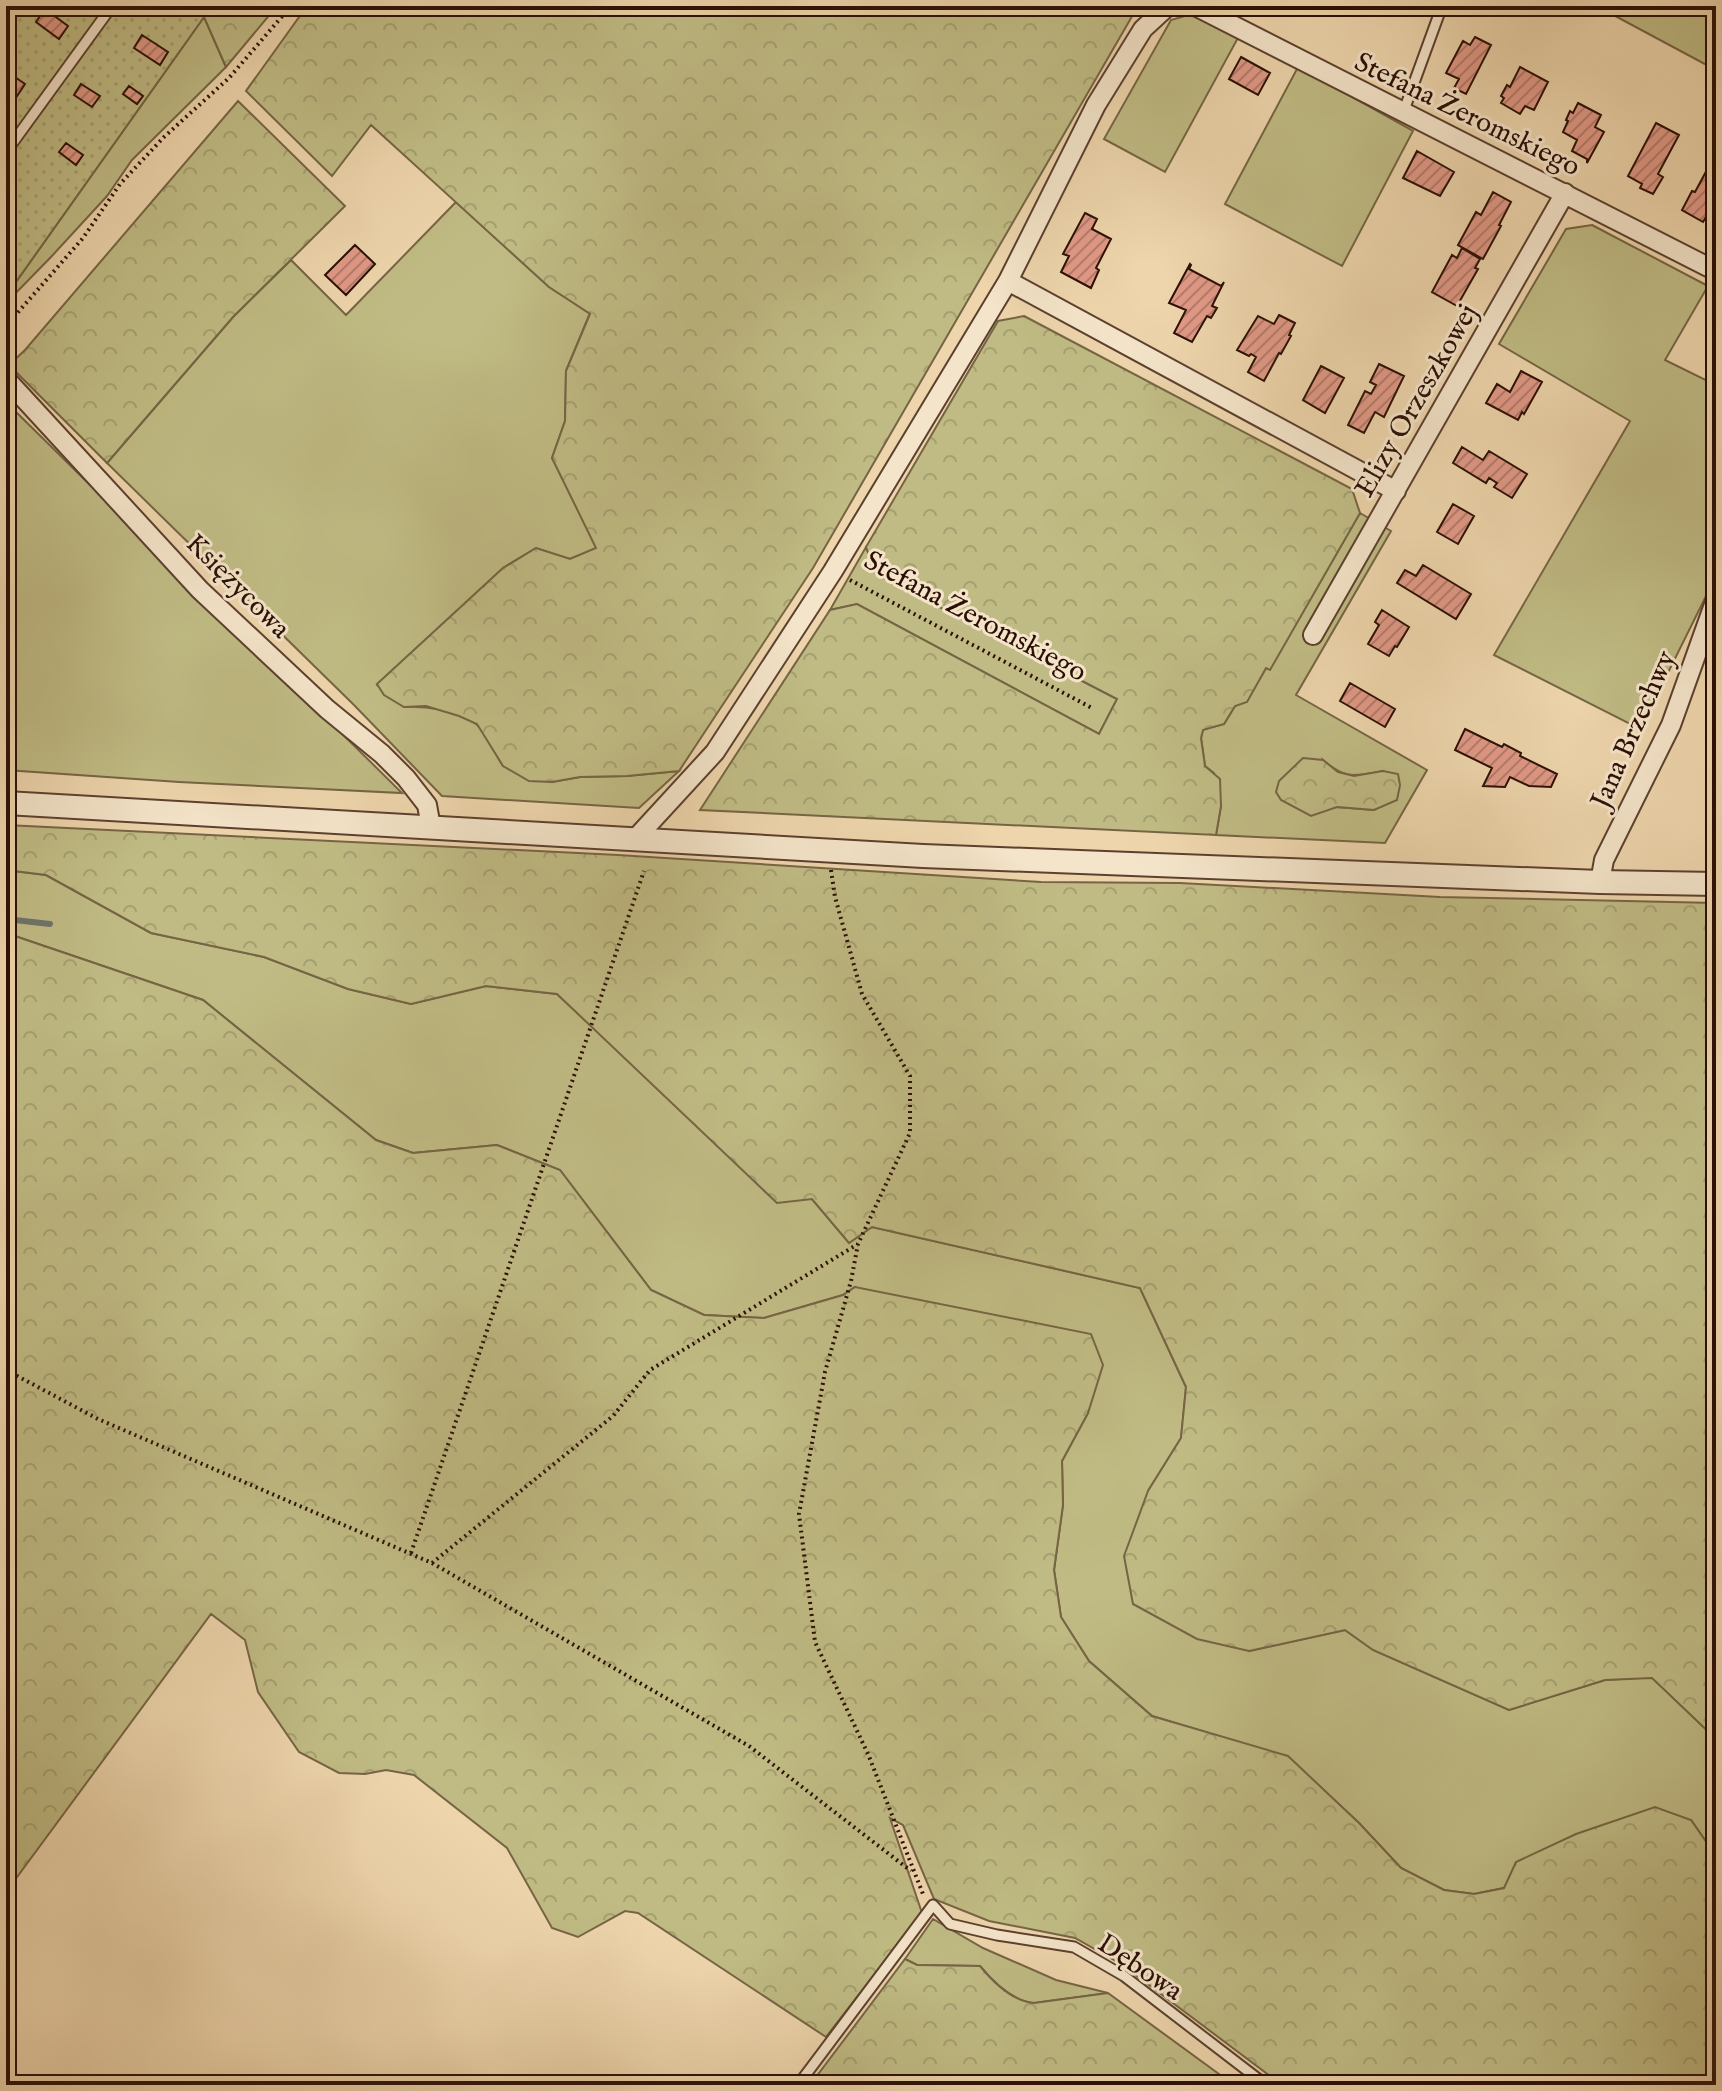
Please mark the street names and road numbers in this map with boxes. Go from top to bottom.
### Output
street label: Stefana Żeromskiego [1348,45,1586,185]
street label: Elizy Orzeszkowej [1348,299,1487,504]
street label: Księżycowa [177,527,298,647]
street label: Stefana Żeromskiego [858,544,1092,691]
street label: Jana Brzechwy [1583,645,1685,817]
street label: Dębowa [1090,1927,1190,2010]

